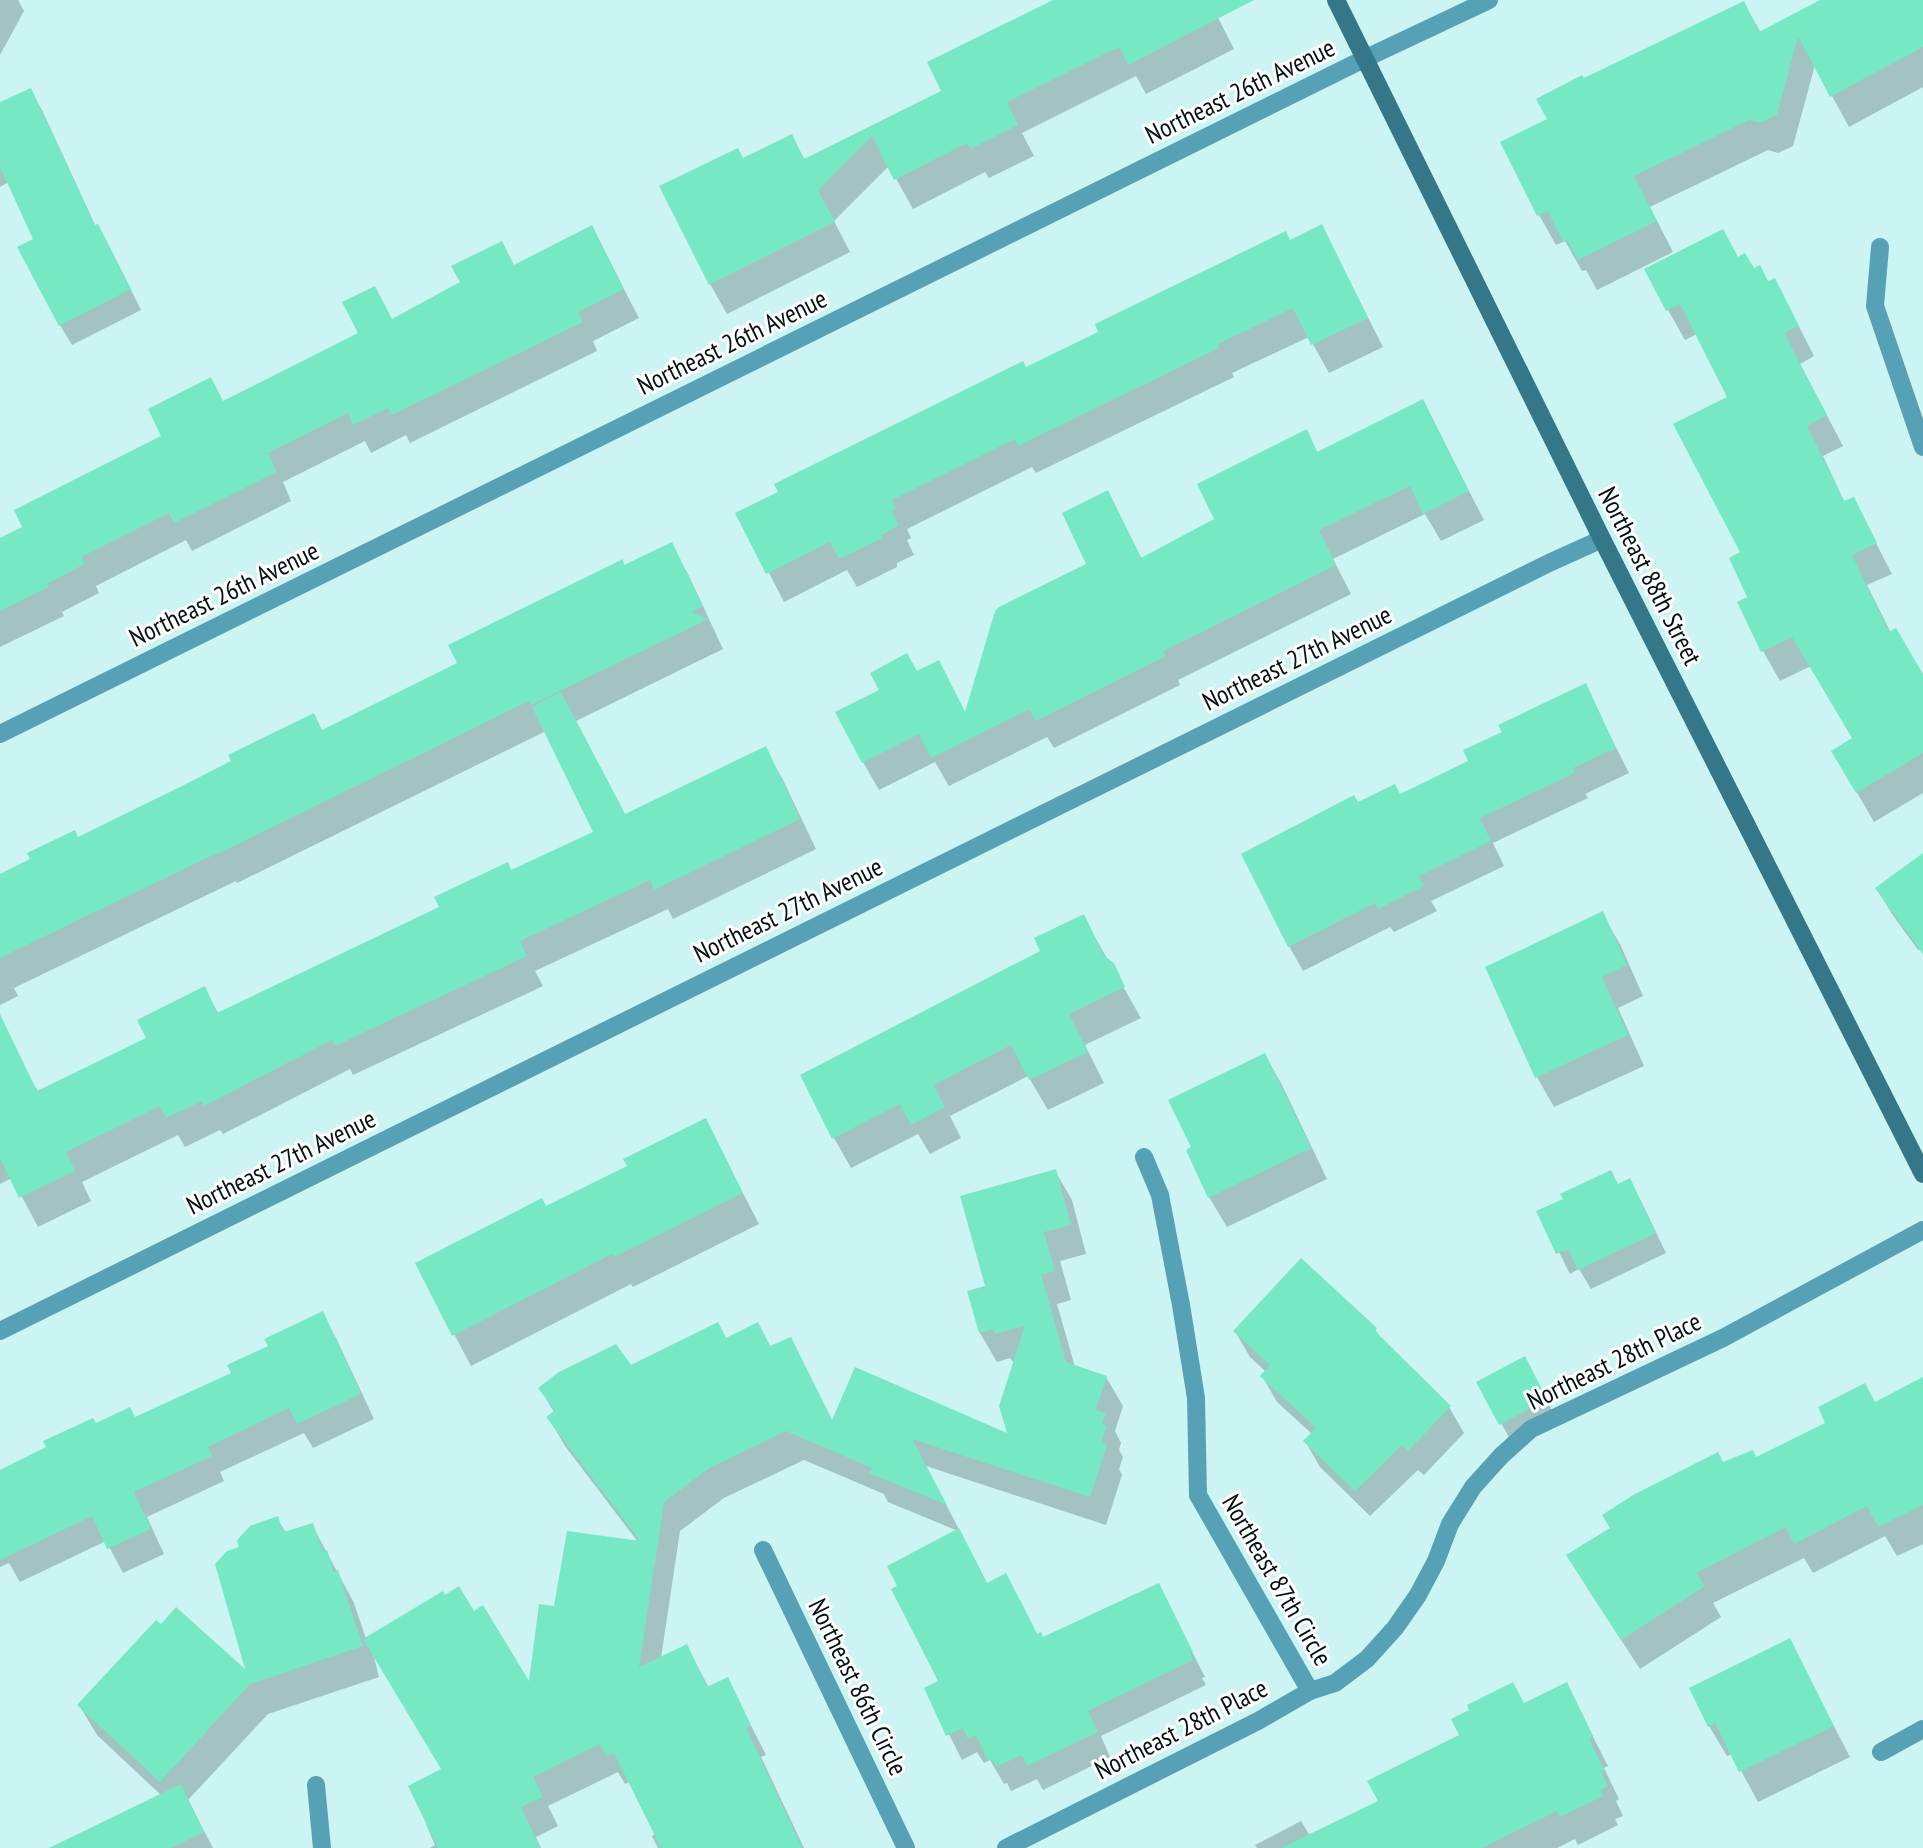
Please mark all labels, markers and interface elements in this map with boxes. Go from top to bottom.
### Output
street label: Northeast 26th Avenue [1140,30,1340,151]
street label: Northeast 26th Avenue [632,281,832,402]
street label: Northeast 88th Street [1591,481,1710,670]
street label: Northeast 26th Avenue [124,533,324,654]
street label: Northeast 27th Avenue [1197,597,1397,718]
street label: Northeast 27th Avenue [688,849,888,970]
street label: Northeast 27th Avenue [181,1101,381,1222]
street label: Northeast 28th Place [1521,1304,1706,1417]
street label: Northeast 87th Circle [1215,1488,1340,1671]
street label: Northeast 86th Circle [801,1593,915,1780]
street label: Northeast 28th Place [1089,1671,1273,1786]

